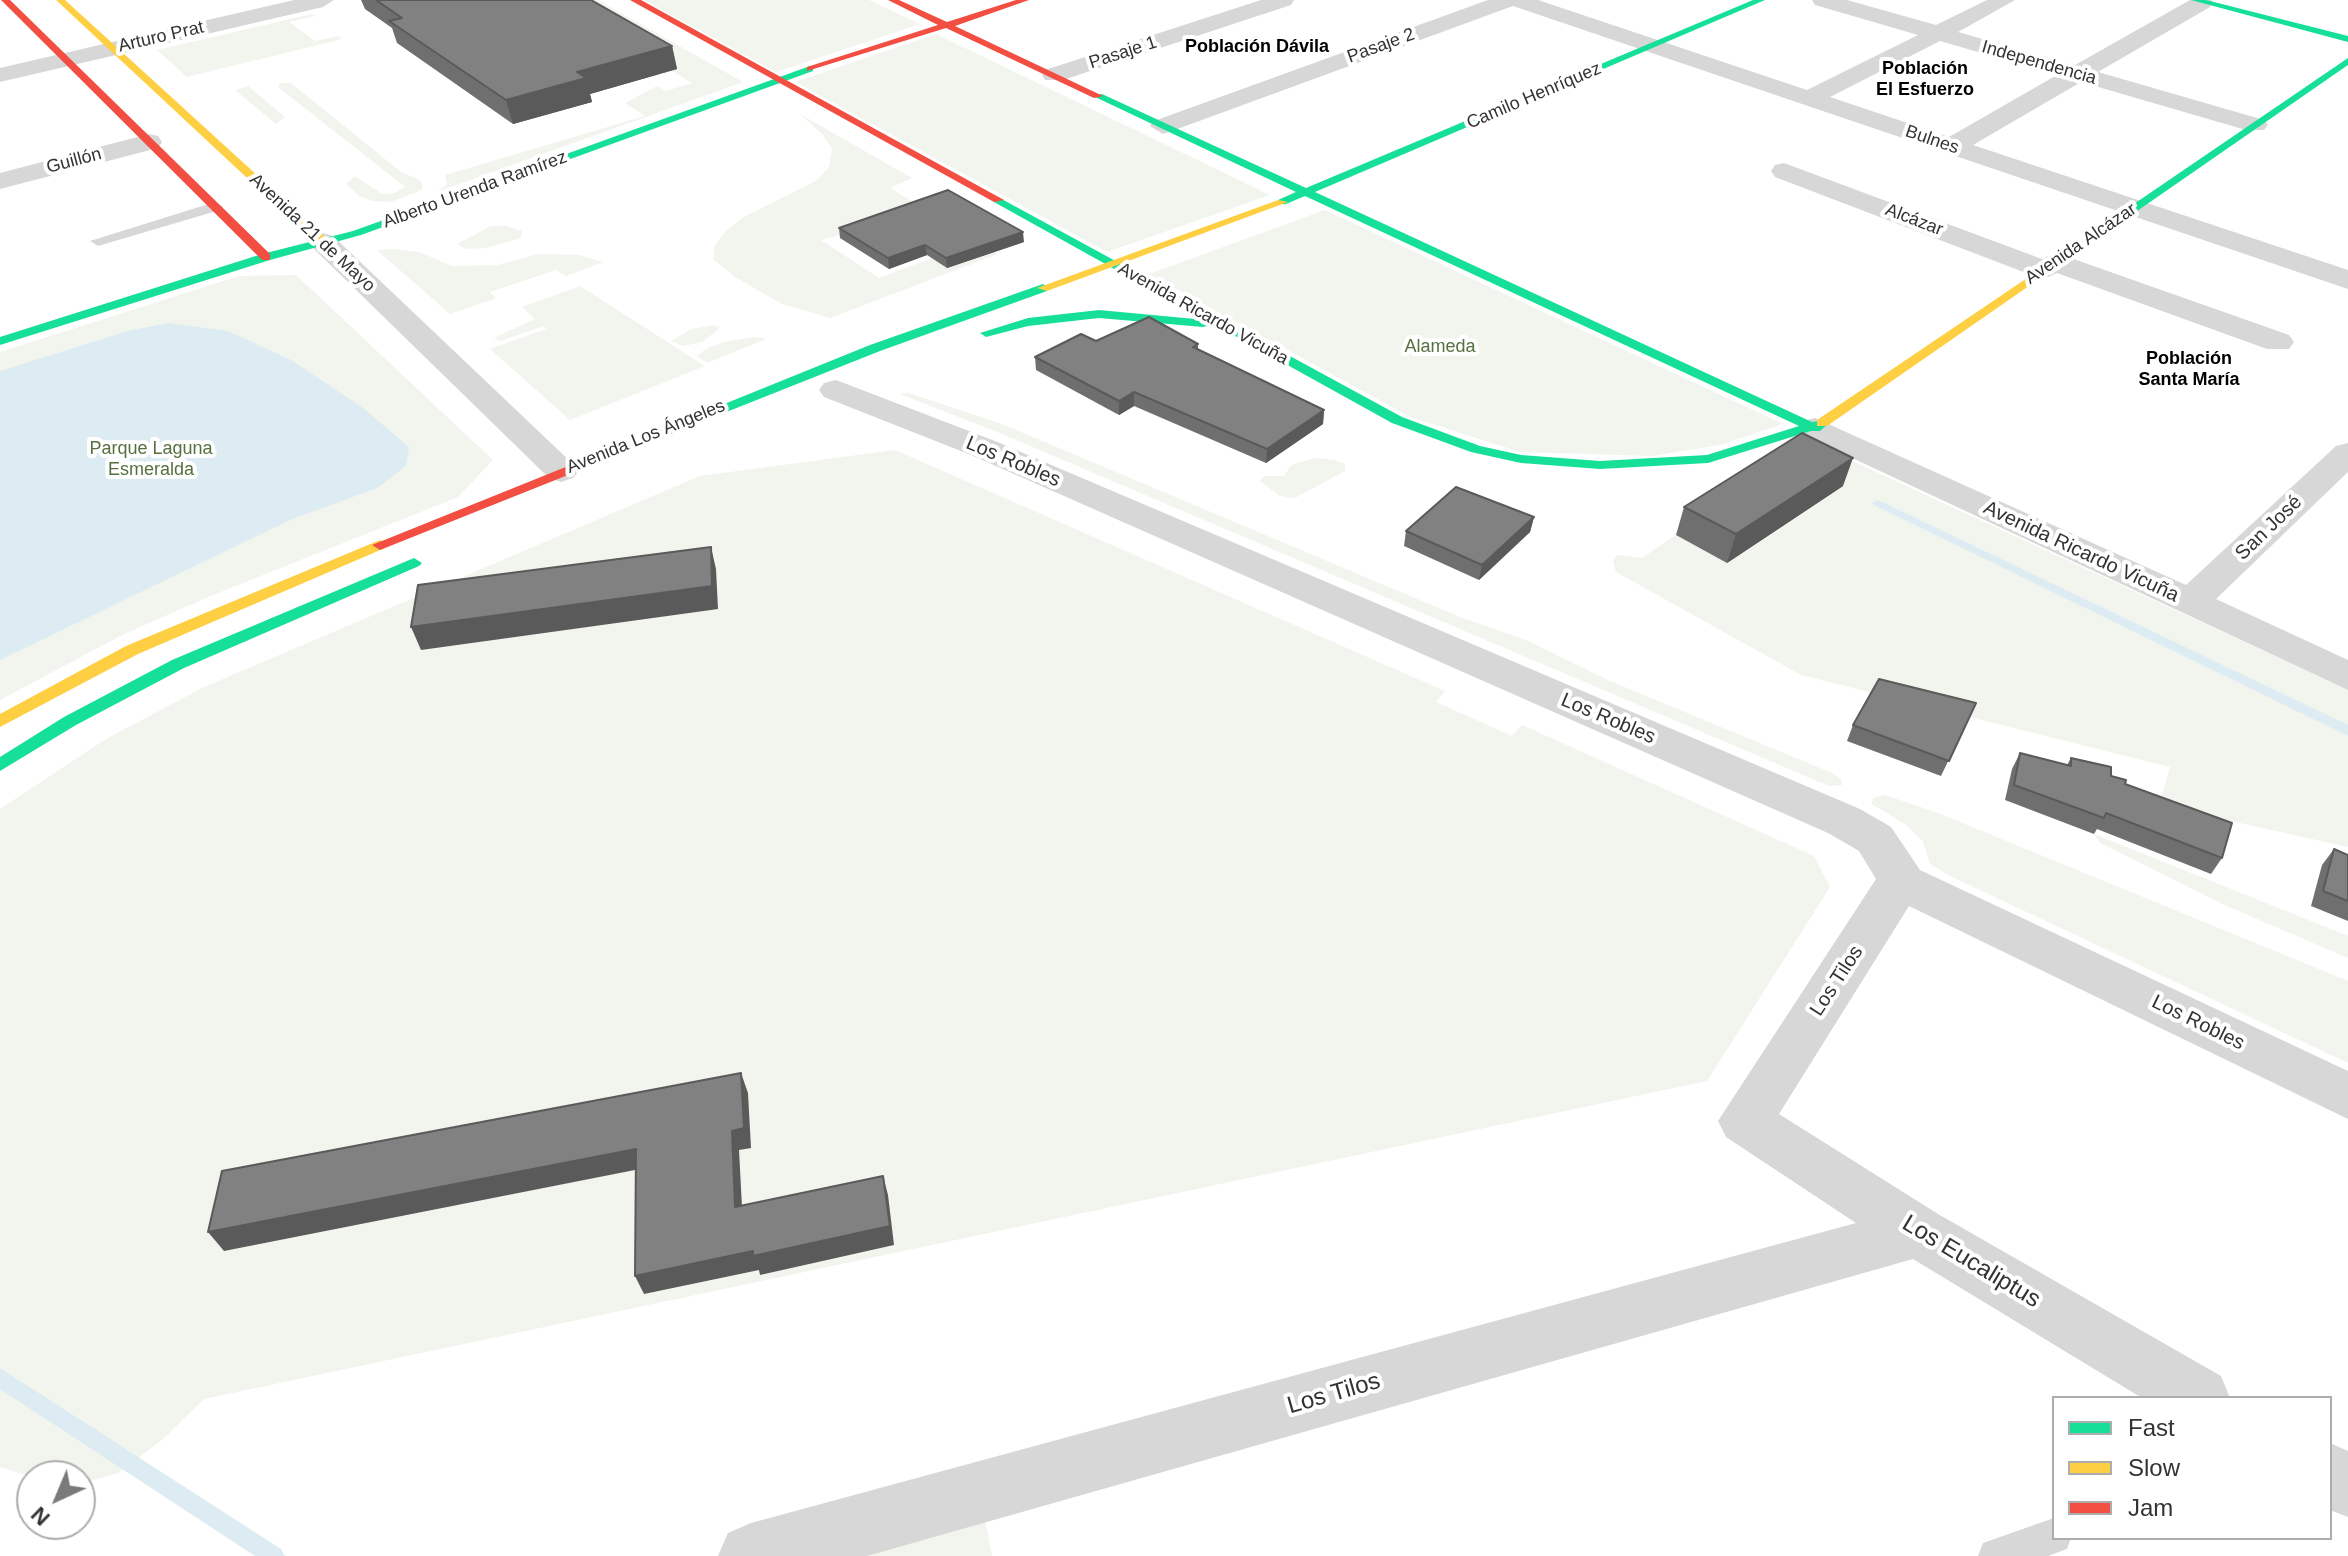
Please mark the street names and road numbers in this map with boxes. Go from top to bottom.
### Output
street label: Arturo Prat [116,17,206,57]
street label: Pasaje 2 [1344,24,1418,68]
street label: Pasaje 1 [1086,32,1160,74]
street label: Independencia [1979,36,2099,90]
street label: Camilo Henríquez [1463,58,1605,134]
street label: Bulnes [1902,121,1962,159]
street label: Guillón [44,143,104,179]
street label: Alberto Urenda Ramírez [380,147,570,233]
street label: Avenida 21 de Mayo [245,169,379,297]
street label: Alcázar [1882,199,1946,241]
street label: Avenida Alcázar [2021,199,2141,289]
street label: Avenida Ricardo Vicuña [1114,258,1292,370]
street label: Avenida Los Ángeles [564,395,728,479]
street label: Los Robles [962,431,1064,493]
street label: San José [2231,490,2307,566]
street label: Avenida Ricardo Vicuña [1980,496,2182,608]
street label: Los Robles [1557,688,1659,750]
street label: Los Tilos [1805,941,1869,1021]
street label: Los Robles [2148,990,2248,1056]
street label: Los Eucaliptus [1897,1209,2045,1315]
street label: Los Tilos [1284,1367,1384,1421]

